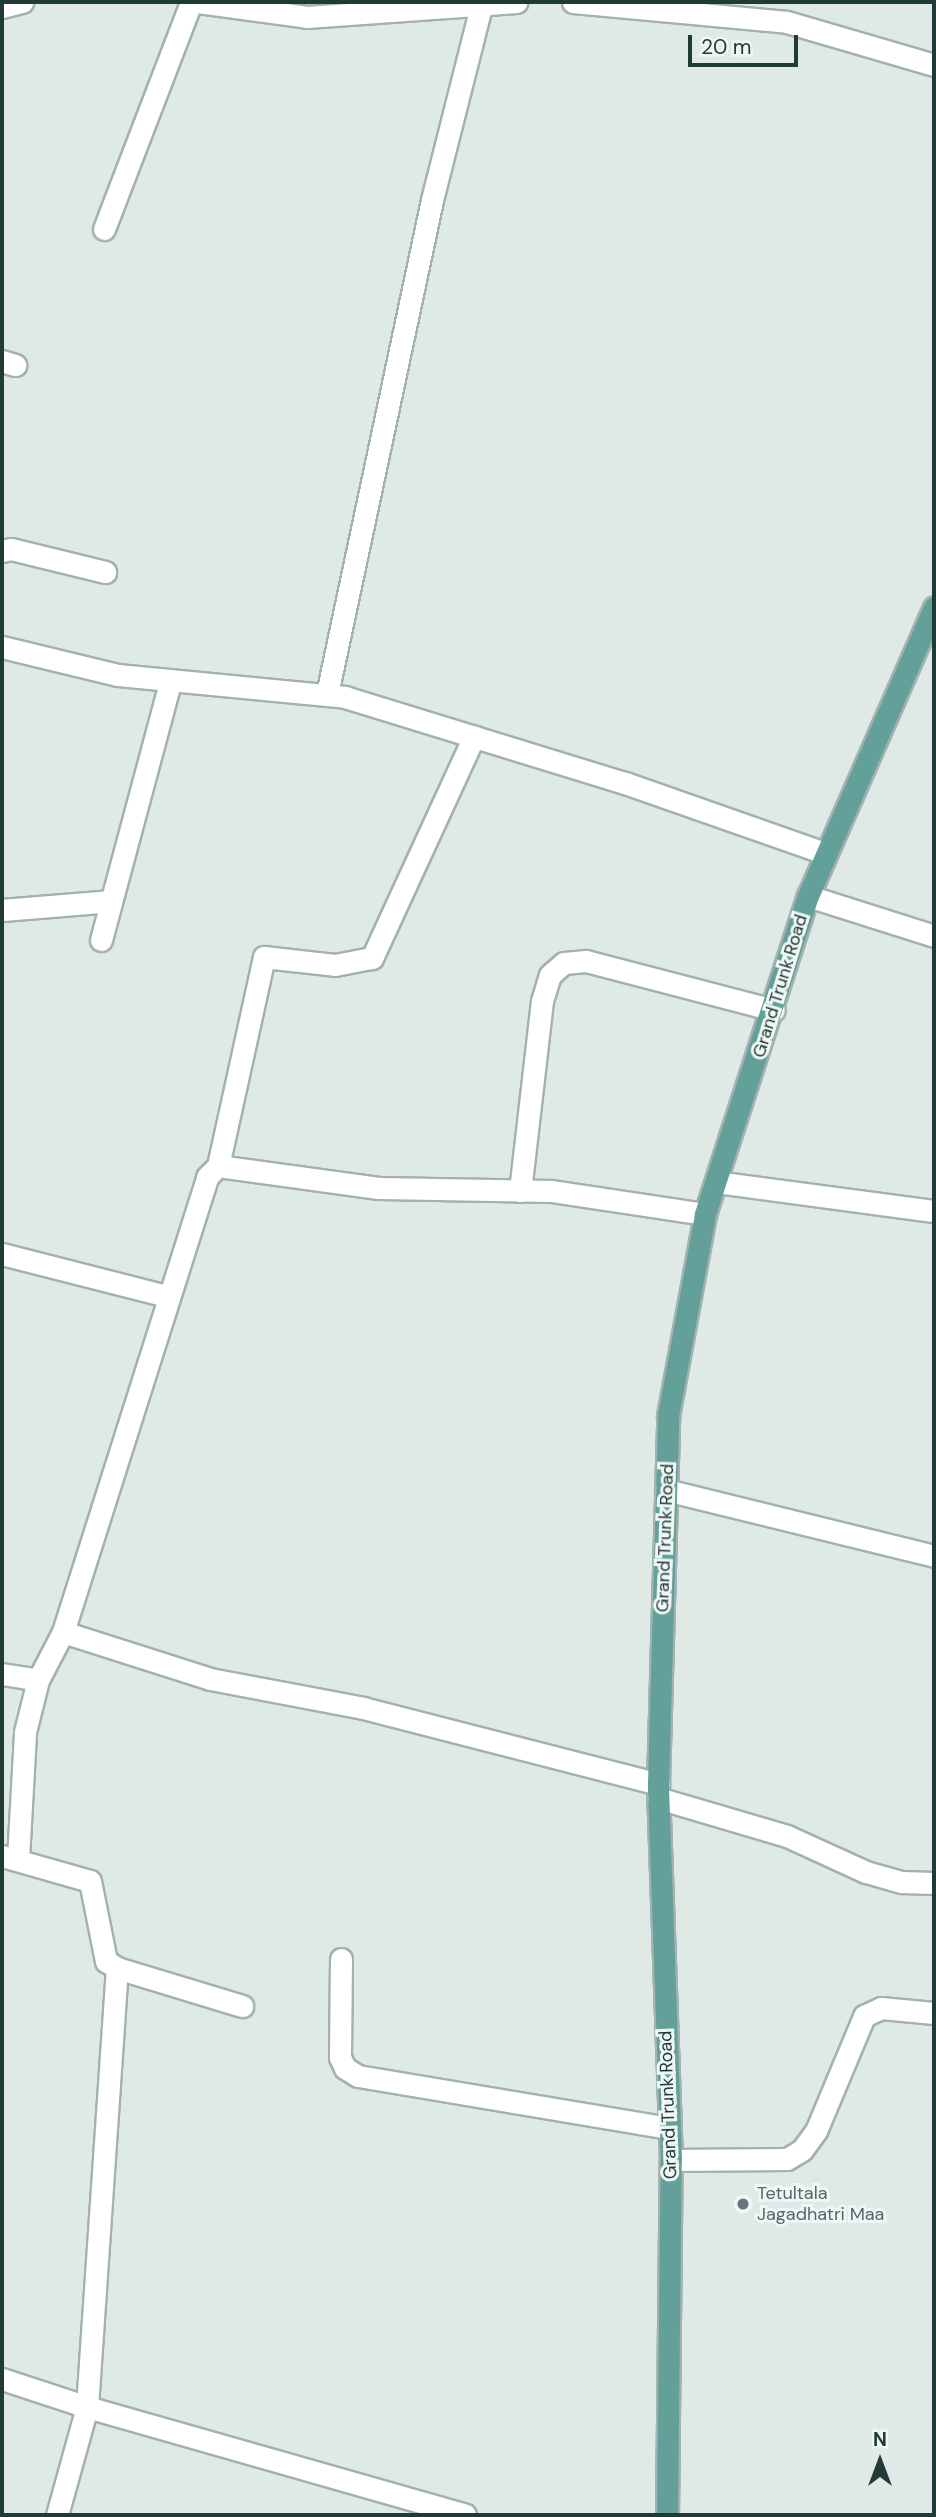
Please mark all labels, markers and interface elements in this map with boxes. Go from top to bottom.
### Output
scale bar [691,21,801,65]
text: 20 m [701,33,752,61]
street label: Grand Trunk Road [748,912,812,1060]
street label: Grand Trunk Road [652,1463,678,1613]
street label: Grand Trunk Road [655,2030,681,2180]
place label: Tetultala Jagadhatri Maa [757,2183,884,2226]
marker: Tetultala Jagadhatri Maa [735,2196,751,2212]
north arrow [845,2426,915,2496]
text: N [873,2427,887,2452]

